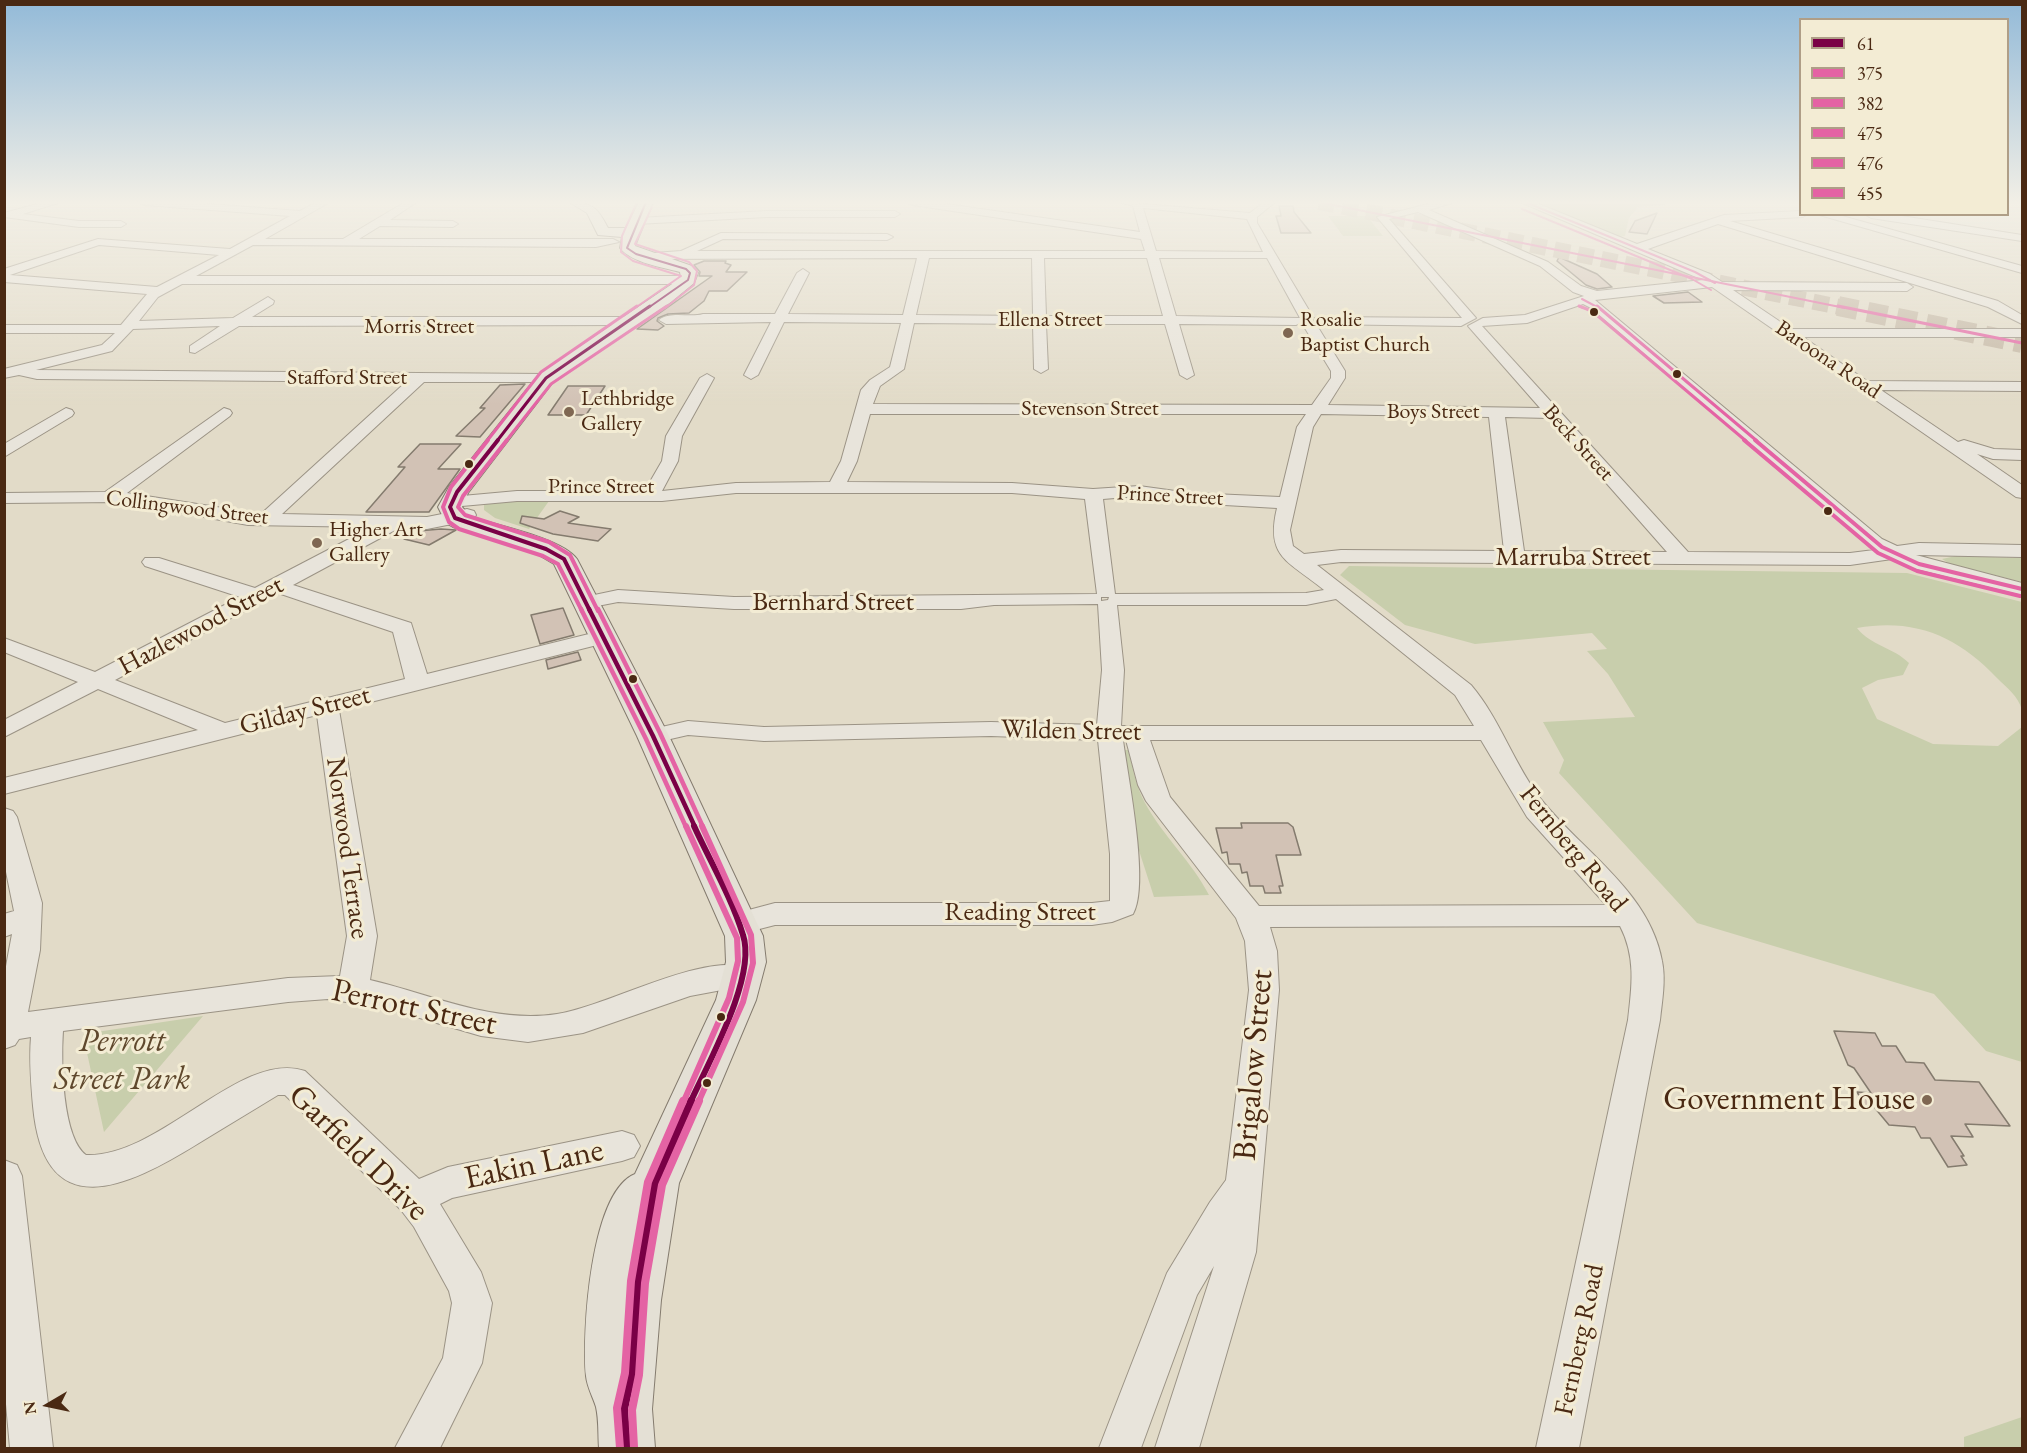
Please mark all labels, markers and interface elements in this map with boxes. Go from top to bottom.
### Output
legend [1799,18,2009,216]
text: 61 [1857,32,1874,55]
text: 375 [1857,62,1883,85]
text: 382 [1857,92,1883,115]
text: 475 [1857,122,1883,145]
text: 476 [1857,152,1883,175]
text: 455 [1857,182,1883,205]
unlabelled marker [1588,306,1600,318]
street label: Ellena Street [998,307,1102,333]
place label: Rosalie Baptist Church [1300,307,1430,358]
street label: Morris Street [364,314,474,340]
street label: Baroona Road [1770,315,1886,405]
marker: Rosalie Baptist Church [1281,326,1295,340]
street label: Stafford Street [287,365,407,391]
unlabelled marker [1671,368,1683,380]
place label: Lethbridge Gallery [581,386,674,438]
street label: Stevenson Street [1021,396,1159,422]
street label: Boys Street [1387,399,1479,425]
street label: Beck Street [1537,400,1619,486]
marker: Lethbridge Gallery [562,405,576,419]
unlabelled marker [463,458,475,470]
street label: Prince Street [548,474,654,500]
street label: Prince Street [1116,480,1224,512]
street label: Collingwood Street [104,485,270,531]
unlabelled marker [1822,505,1834,517]
place label: Higher Art Gallery [329,517,423,568]
marker: Higher Art Gallery [310,536,324,550]
street label: Marruba Street [1495,542,1651,574]
street label: Hazlewood Street [113,569,289,683]
street label: Bernhard Street [752,587,914,619]
unlabelled marker [627,673,639,685]
street label: Gilday Street [236,679,374,743]
street label: Wilden Street [1001,714,1141,748]
street label: Norwood Terrace [318,755,376,941]
street label: Fernberg Road [1512,779,1634,919]
street label: Reading Street [944,897,1096,929]
street label: Brigalow Street [1226,968,1282,1162]
street label: Perrott Street [328,971,500,1045]
unlabelled marker [715,1011,727,1023]
park label: Perrott Street Park [54,1022,190,1100]
street label: Garfield Drive [280,1076,436,1230]
unlabelled marker [701,1077,713,1089]
place label: Government House [1663,1080,1915,1120]
marker: Government House [1920,1093,1934,1107]
street label: Eakin Lane [461,1131,607,1199]
street label: Fernberg Road [1548,1261,1612,1419]
north arrow [18,1375,78,1435]
text: N [18,1400,41,1416]

